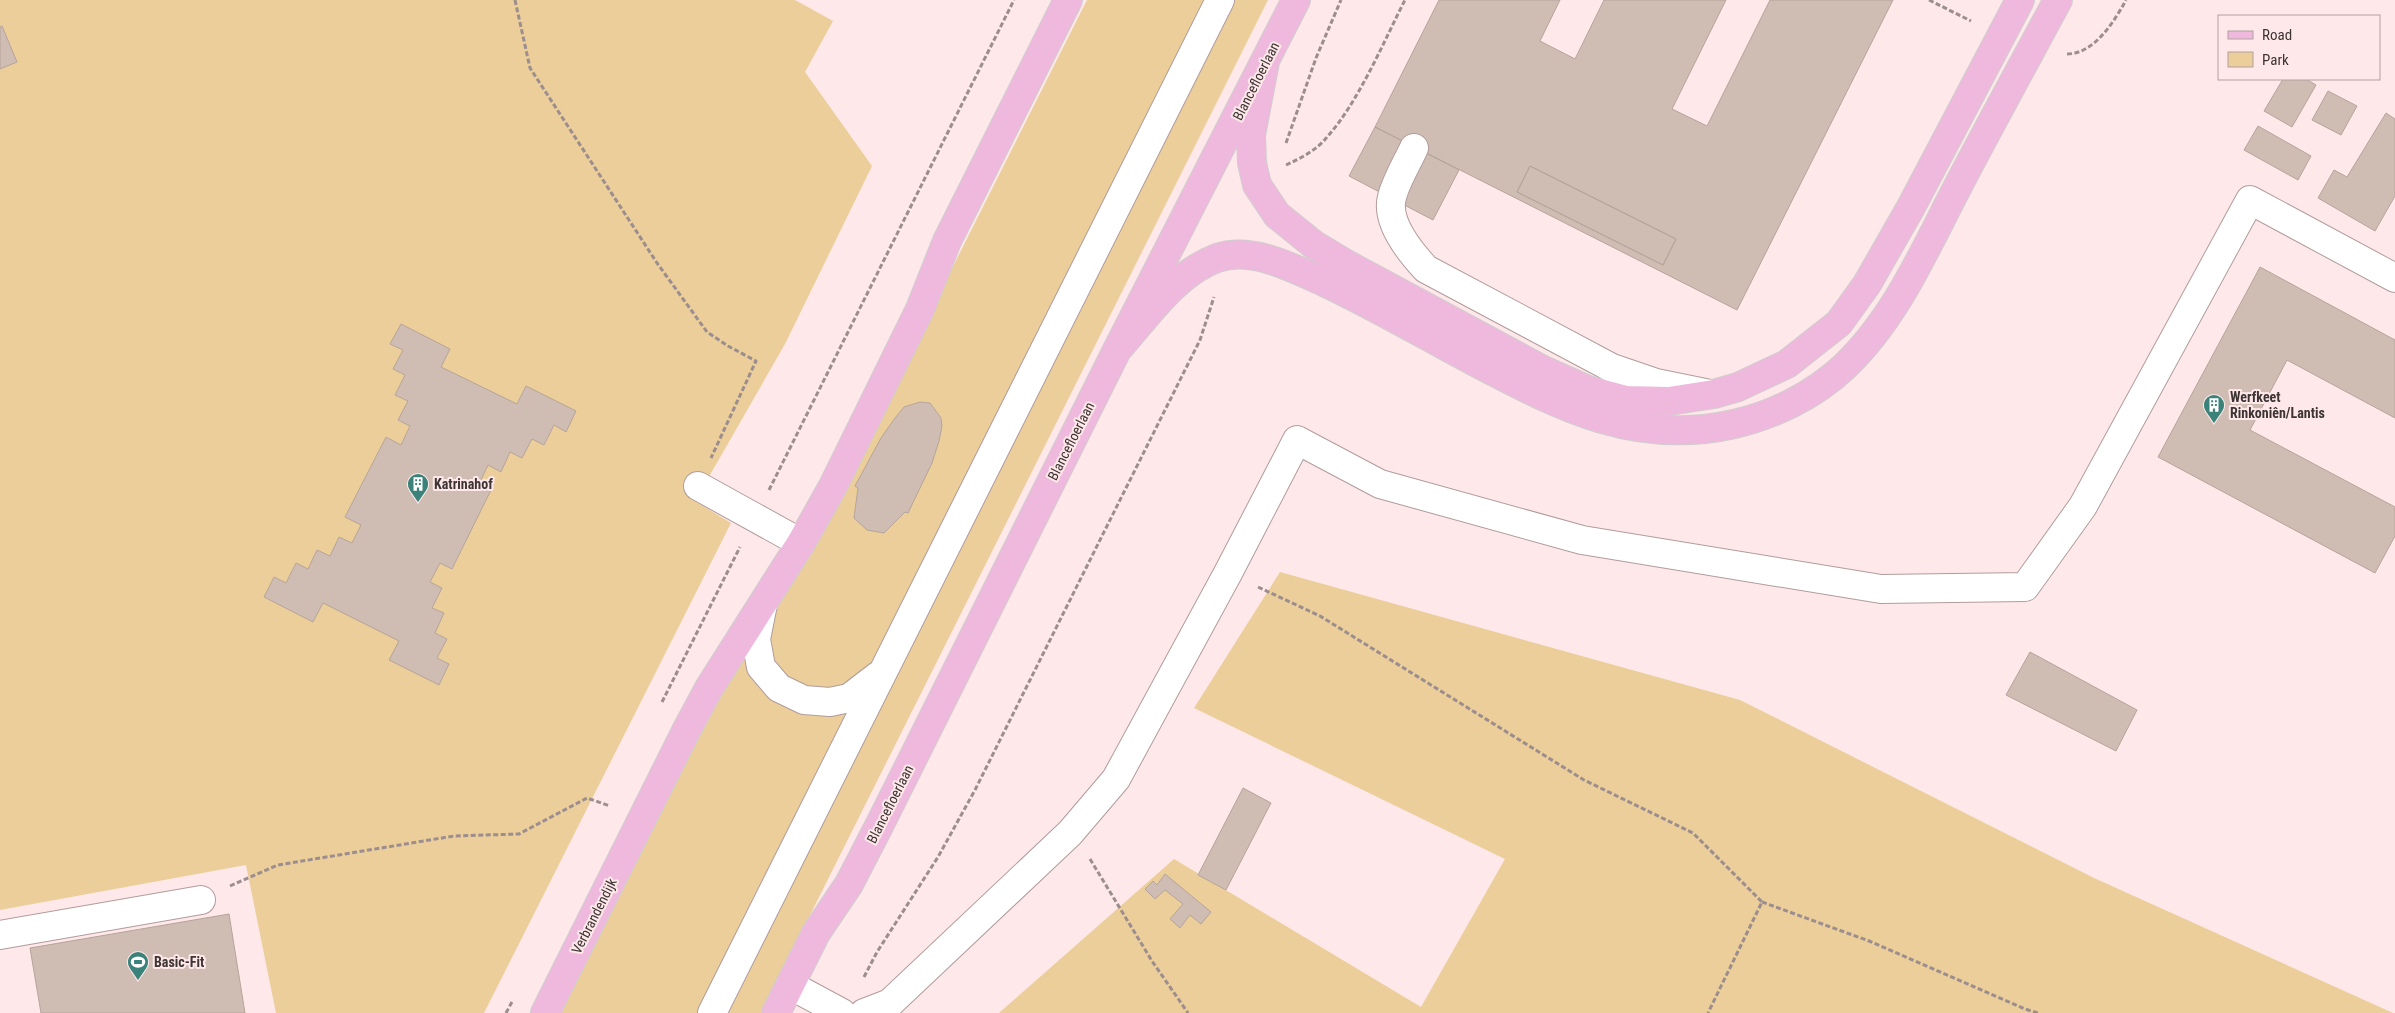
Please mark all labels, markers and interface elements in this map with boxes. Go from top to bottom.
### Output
legend [2218,15,2380,80]
text: Road [2262,26,2292,44]
street label: Blancefloerlaan [1229,39,1283,123]
text: Park [2262,51,2289,69]
place label: Werfkeet Rinkoniên/Lantis [2230,389,2325,421]
building icon: Werfkeet Rinkoniên/Lantis [2202,393,2226,424]
street label: Blancefloerlaan [1044,399,1098,483]
building icon: Katrinahof [406,472,430,503]
place label: Katrinahof [434,476,493,492]
street label: Blancefloerlaan [863,762,917,846]
street label: Verbrandendijk [568,875,620,956]
sports icon: Basic-Fit [126,950,150,981]
place label: Basic-Fit [154,954,204,970]

